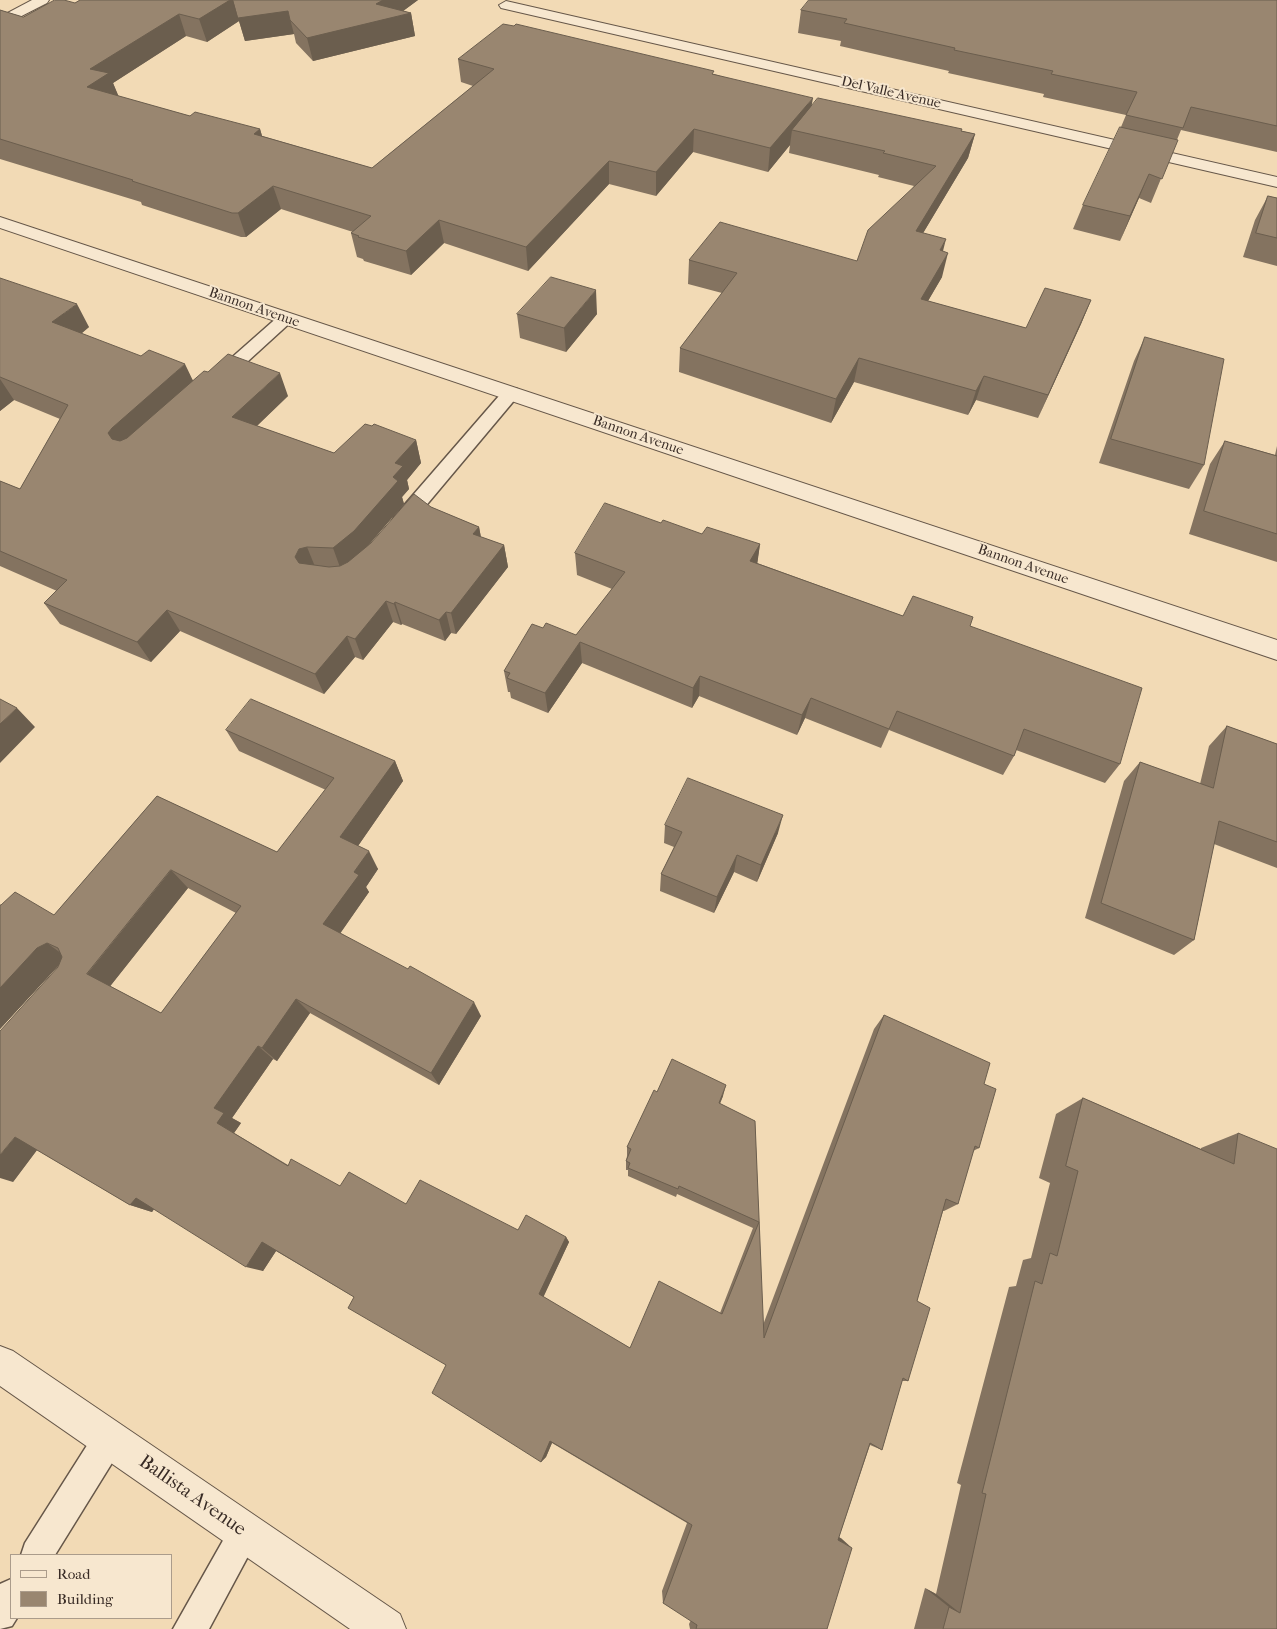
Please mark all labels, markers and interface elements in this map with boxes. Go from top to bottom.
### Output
street label: Del Valle Avenue [839,73,943,113]
street label: Bannon Avenue [206,285,302,331]
street label: Bannon Avenue [590,413,686,459]
street label: Bannon Avenue [975,542,1071,588]
street label: Ballista Avenue [134,1451,250,1541]
legend [10,1554,172,1619]
text: Road [57,1565,90,1583]
text: Building [57,1590,113,1608]

